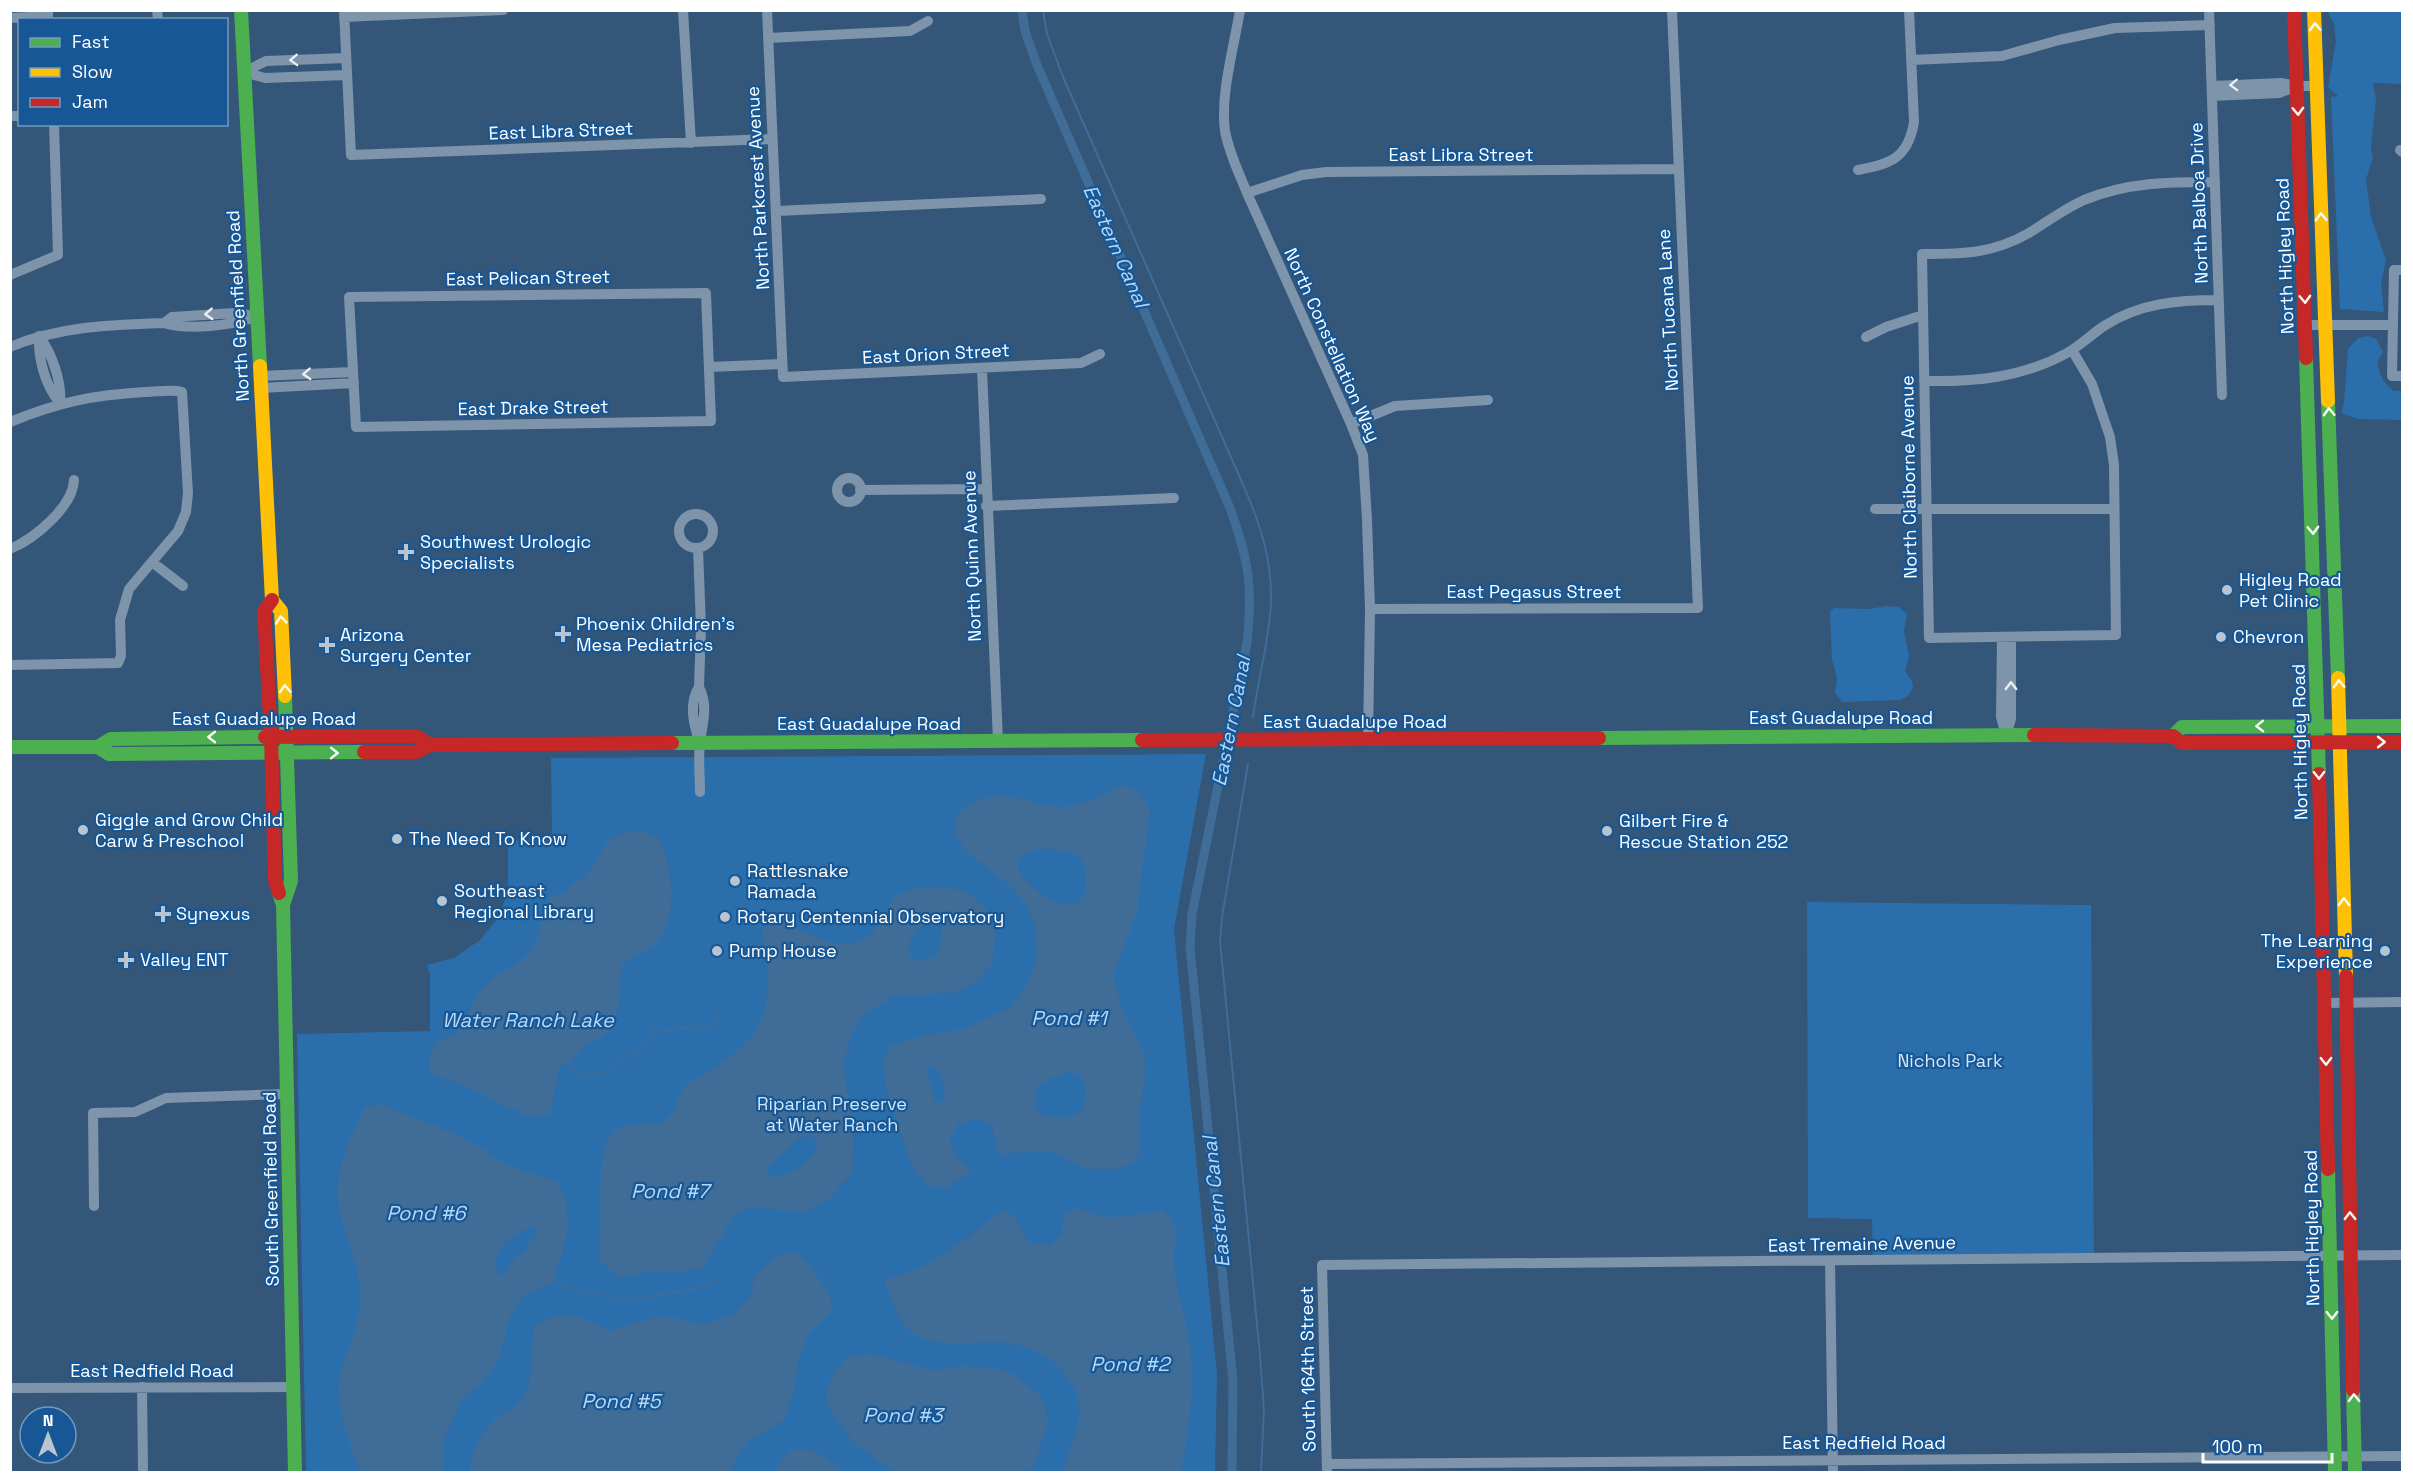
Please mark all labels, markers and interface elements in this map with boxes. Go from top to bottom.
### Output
legend [18,18,228,126]
one-way arrow [2308,23,2321,32]
text: Fast [72,30,109,53]
one-way arrow [289,54,298,67]
text: Slow [72,60,113,83]
one-way arrow [2229,79,2238,92]
street label: North Parkcrest Avenue [741,85,774,291]
text: Jam [72,90,108,113]
one-way arrow [2292,106,2304,115]
street label: East Libra Street [488,116,634,145]
street label: North Balboa Drive [2184,122,2213,284]
street label: East Libra Street [1389,143,1533,166]
street label: North Higley Road [2270,177,2299,335]
water label: Eastern Canal [1077,181,1155,313]
street label: North Greenfield Road [221,210,254,402]
one-way arrow [2315,212,2328,221]
street label: North Tucana Lane [1652,228,1683,392]
street label: North Constellation Way [1279,244,1386,445]
street label: East Pelican Street [446,265,610,290]
one-way arrow [2298,294,2311,303]
one-way arrow [205,308,214,321]
street label: East Orion Street [862,338,1010,369]
one-way arrow [302,368,311,381]
street label: North Claiborne Avenue [1895,375,1922,579]
street label: East Drake Street [457,395,609,420]
one-way arrow [2322,407,2335,416]
street label: North Quinn Avenue [957,470,986,642]
one-way arrow [2307,525,2319,534]
place label: Southwest Urologic Specialists [420,530,591,574]
marker: Southwest Urologic Specialists [397,543,415,561]
place label: Higley Road Pet Clinic [2239,568,2342,612]
street label: East Pegasus Street [1446,580,1622,603]
marker: Higley Road Pet Clinic [2220,583,2234,597]
place label: Phoenix Children's Mesa Pediatrics [576,612,735,656]
one-way arrow [275,615,288,624]
place label: Arizona Surgery Center [340,623,472,667]
marker: Phoenix Children's Mesa Pediatrics [554,625,572,643]
place label: Chevron [2233,625,2304,648]
marker: Chevron [2214,630,2228,644]
marker: Arizona Surgery Center [318,636,336,654]
water label: Eastern Canal [1206,652,1257,788]
street label: North Higley Road [2287,664,2312,820]
one-way arrow [2332,680,2345,689]
one-way arrow [2005,682,2017,691]
one-way arrow [278,684,291,693]
street label: East Guadalupe Road [1749,706,1933,729]
street label: East Guadalupe Road [172,707,356,730]
street label: East Guadalupe Road [1263,710,1447,733]
street label: East Guadalupe Road [777,712,961,735]
one-way arrow [2256,720,2265,732]
one-way arrow [208,731,217,743]
one-way arrow [2376,736,2385,748]
one-way arrow [330,747,339,759]
one-way arrow [2313,771,2325,780]
place label: Giggle and Grow Child Carw & Preschool [95,808,283,852]
place label: Gilbert Fire & Rescue Station 252 [1619,809,1788,853]
marker: Giggle and Grow Child Carw & Preschool [76,823,90,837]
marker: Gilbert Fire & Rescue Station 252 [1600,824,1614,838]
place label: The Need To Know [409,827,567,850]
marker: The Need To Know [390,832,404,846]
place label: Rattlesnake Ramada [747,859,849,903]
marker: Rattlesnake Ramada [728,874,742,888]
place label: Southeast Regional Library [454,879,594,923]
marker: Southeast Regional Library [435,894,449,908]
one-way arrow [2338,897,2350,906]
place label: Synexus [176,902,250,925]
marker: Synexus [154,905,172,923]
place label: Rotary Centennial Observatory [737,905,1004,928]
marker: Rotary Centennial Observatory [718,910,732,924]
place label: The Learning Experience [2261,929,2373,973]
place label: Pump House [729,939,837,962]
marker: Pump House [710,944,724,958]
marker: The Learning Experience [2378,944,2392,958]
place label: Valley ENT [140,948,229,971]
marker: Valley ENT [117,951,135,969]
water label: Pond #1 [1031,1005,1109,1031]
water label: Water Ranch Lake [442,1007,615,1033]
park label: Nichols Park [1897,1049,2003,1072]
one-way arrow [2320,1057,2333,1066]
street label: South Greenfield Road [257,1091,284,1287]
park label: Riparian Preserve at Water Ranch [757,1092,907,1136]
water label: Eastern Canal [1196,1133,1236,1269]
street label: North Higley Road [2299,1150,2324,1306]
water label: Pond #7 [631,1178,713,1204]
water label: Pond #6 [386,1200,467,1226]
one-way arrow [2344,1212,2356,1221]
street label: East Tremaine Avenue [1768,1230,1956,1257]
street label: South 164th Street [1295,1286,1320,1452]
one-way arrow [2326,1310,2338,1319]
water label: Pond #2 [1091,1351,1171,1377]
street label: East Redfield Road [70,1359,234,1382]
water label: Pond #5 [582,1388,663,1414]
one-way arrow [2347,1394,2360,1403]
water label: Pond #3 [864,1402,945,1428]
north arrow [18,1405,78,1465]
text: N [43,1410,53,1431]
scale bar [2203,1426,2332,1464]
street label: East Redfield Road [1782,1431,1946,1454]
text: 100 m [2212,1435,2263,1458]

